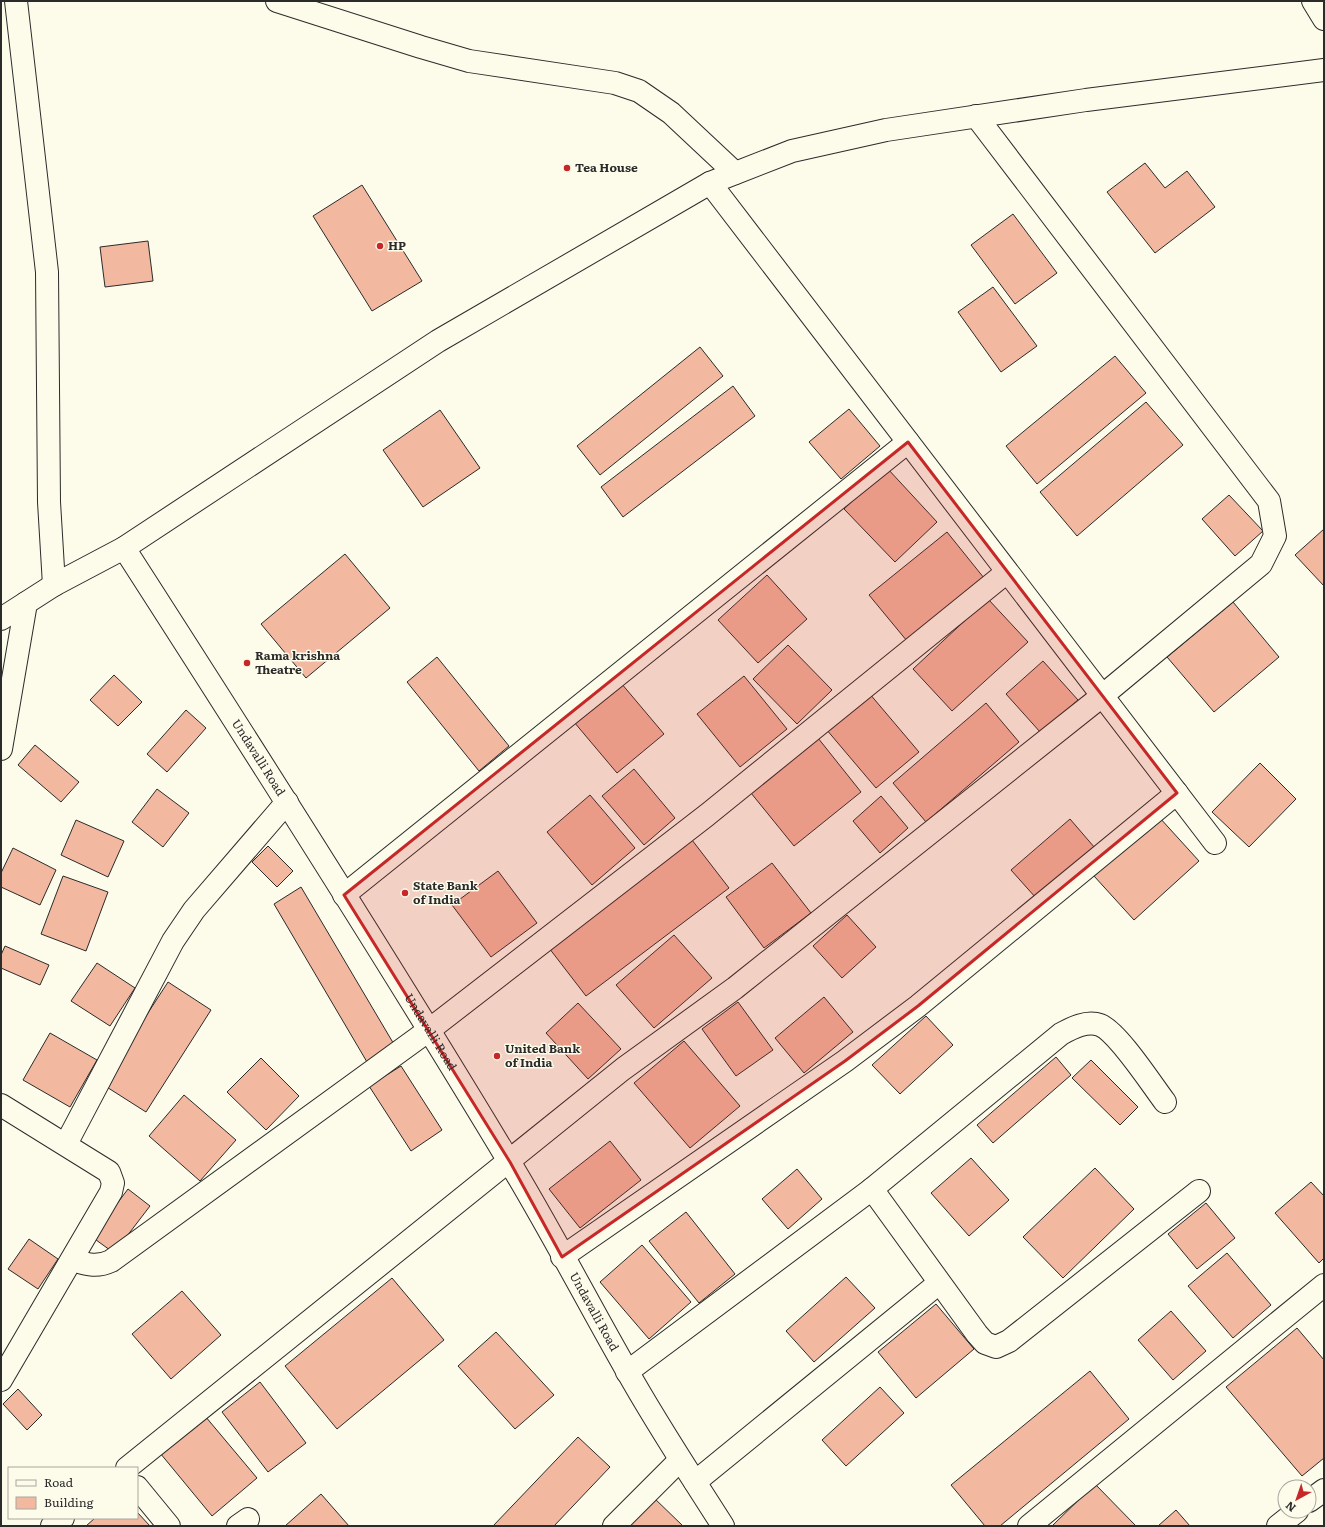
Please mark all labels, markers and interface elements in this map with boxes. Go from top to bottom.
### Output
place label: Tea House [575,158,638,176]
marker: Tea House [562,163,572,173]
place label: HP [388,236,406,254]
marker: HP [375,241,385,251]
place label: Rama krishna Theatre [255,646,340,678]
marker: Rama krishna Theatre [242,658,252,668]
street label: Undavalli Road [228,715,291,800]
place label: State Bank of India [413,876,479,908]
marker: State Bank of India [400,888,410,898]
street label: Undavalli Road [401,990,462,1074]
place label: United Bank of India [505,1039,581,1071]
marker: United Bank of India [492,1051,502,1061]
street label: Undavalli Road [566,1269,624,1355]
legend [8,1467,138,1519]
text: Road [44,1473,74,1491]
north arrow [1277,1479,1317,1519]
text: Building [44,1493,94,1511]
text: N [1281,1498,1299,1517]

